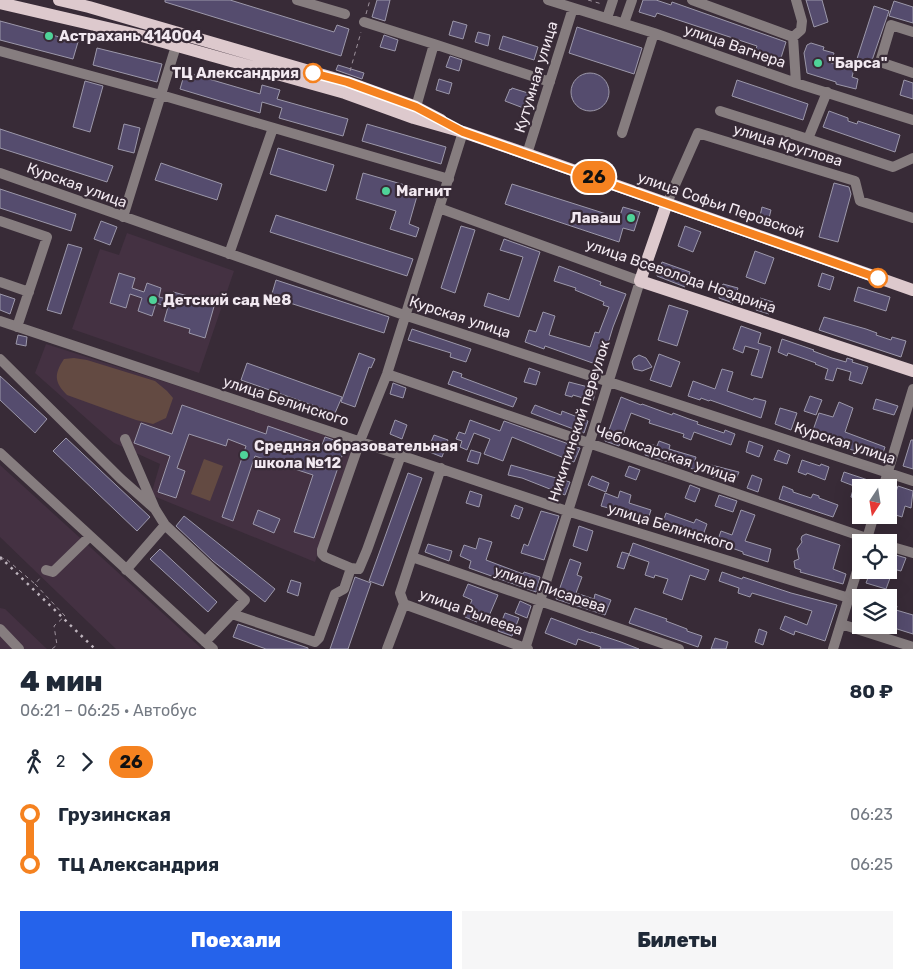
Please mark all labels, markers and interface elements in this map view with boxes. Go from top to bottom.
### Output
street label: Кутумная улица [510,19,562,135]
street label: улица Вагнера [682,20,788,72]
place label: Астрахань 414004 [59,27,202,45]
marker: Астрахань 414004 [43,30,55,42]
place label: "Барса" [828,54,888,72]
marker: "Барса" [812,57,824,69]
marker: ТЦ Александрия [303,63,323,83]
place label: ТЦ Александрия [172,64,299,82]
street label: улица Круглова [731,120,845,170]
street label: Курская улица [24,158,130,212]
line badge: 26 [572,161,616,193]
text: 26 [582,166,606,188]
street label: улица Софьи Перовской [635,168,807,242]
place label: Магнит [396,182,452,200]
marker: Магнит [380,185,392,197]
place label: Лаваш [570,209,621,227]
marker: Лаваш [625,212,637,224]
street label: улица Всеволода Ноздрина [583,235,779,317]
unlabelled marker [868,268,888,288]
place label: Детский сад №8 [163,291,291,309]
street label: Курская улица [407,292,513,342]
marker: Детский сад №8 [147,294,159,306]
street label: Никитинский переулок [544,338,614,504]
street label: улица Белинского [221,372,351,430]
street label: Курская улица [792,418,898,468]
street label: Чебоксарская улица [593,421,739,487]
place label: Средняя образовательная школа №12 [254,437,458,472]
marker: Средняя образовательная школа №12 [238,449,250,461]
north arrow [852,479,898,524]
map controls [852,479,897,634]
street label: улица Белинского [606,499,736,555]
button: locate [852,534,897,579]
street label: улица Писарева [492,561,608,617]
street label: улица Рылеева [417,585,525,639]
button: layers [852,589,897,634]
text: 4 мин [20,665,103,698]
text: 80 ₽ [849,680,893,703]
text: 06:21 – 06:25 · Автобус [20,701,197,720]
icon: walk [20,748,48,776]
icon: forward [73,748,101,776]
text: 26 [119,751,143,773]
text: 2 [56,752,65,771]
text: Грузинская [58,803,171,826]
text: 06:23 [850,805,893,824]
text: ТЦ Александрия [58,853,219,876]
text: 06:25 [850,855,893,874]
button: Поехали [20,911,452,969]
button: Билеты [462,911,893,969]

